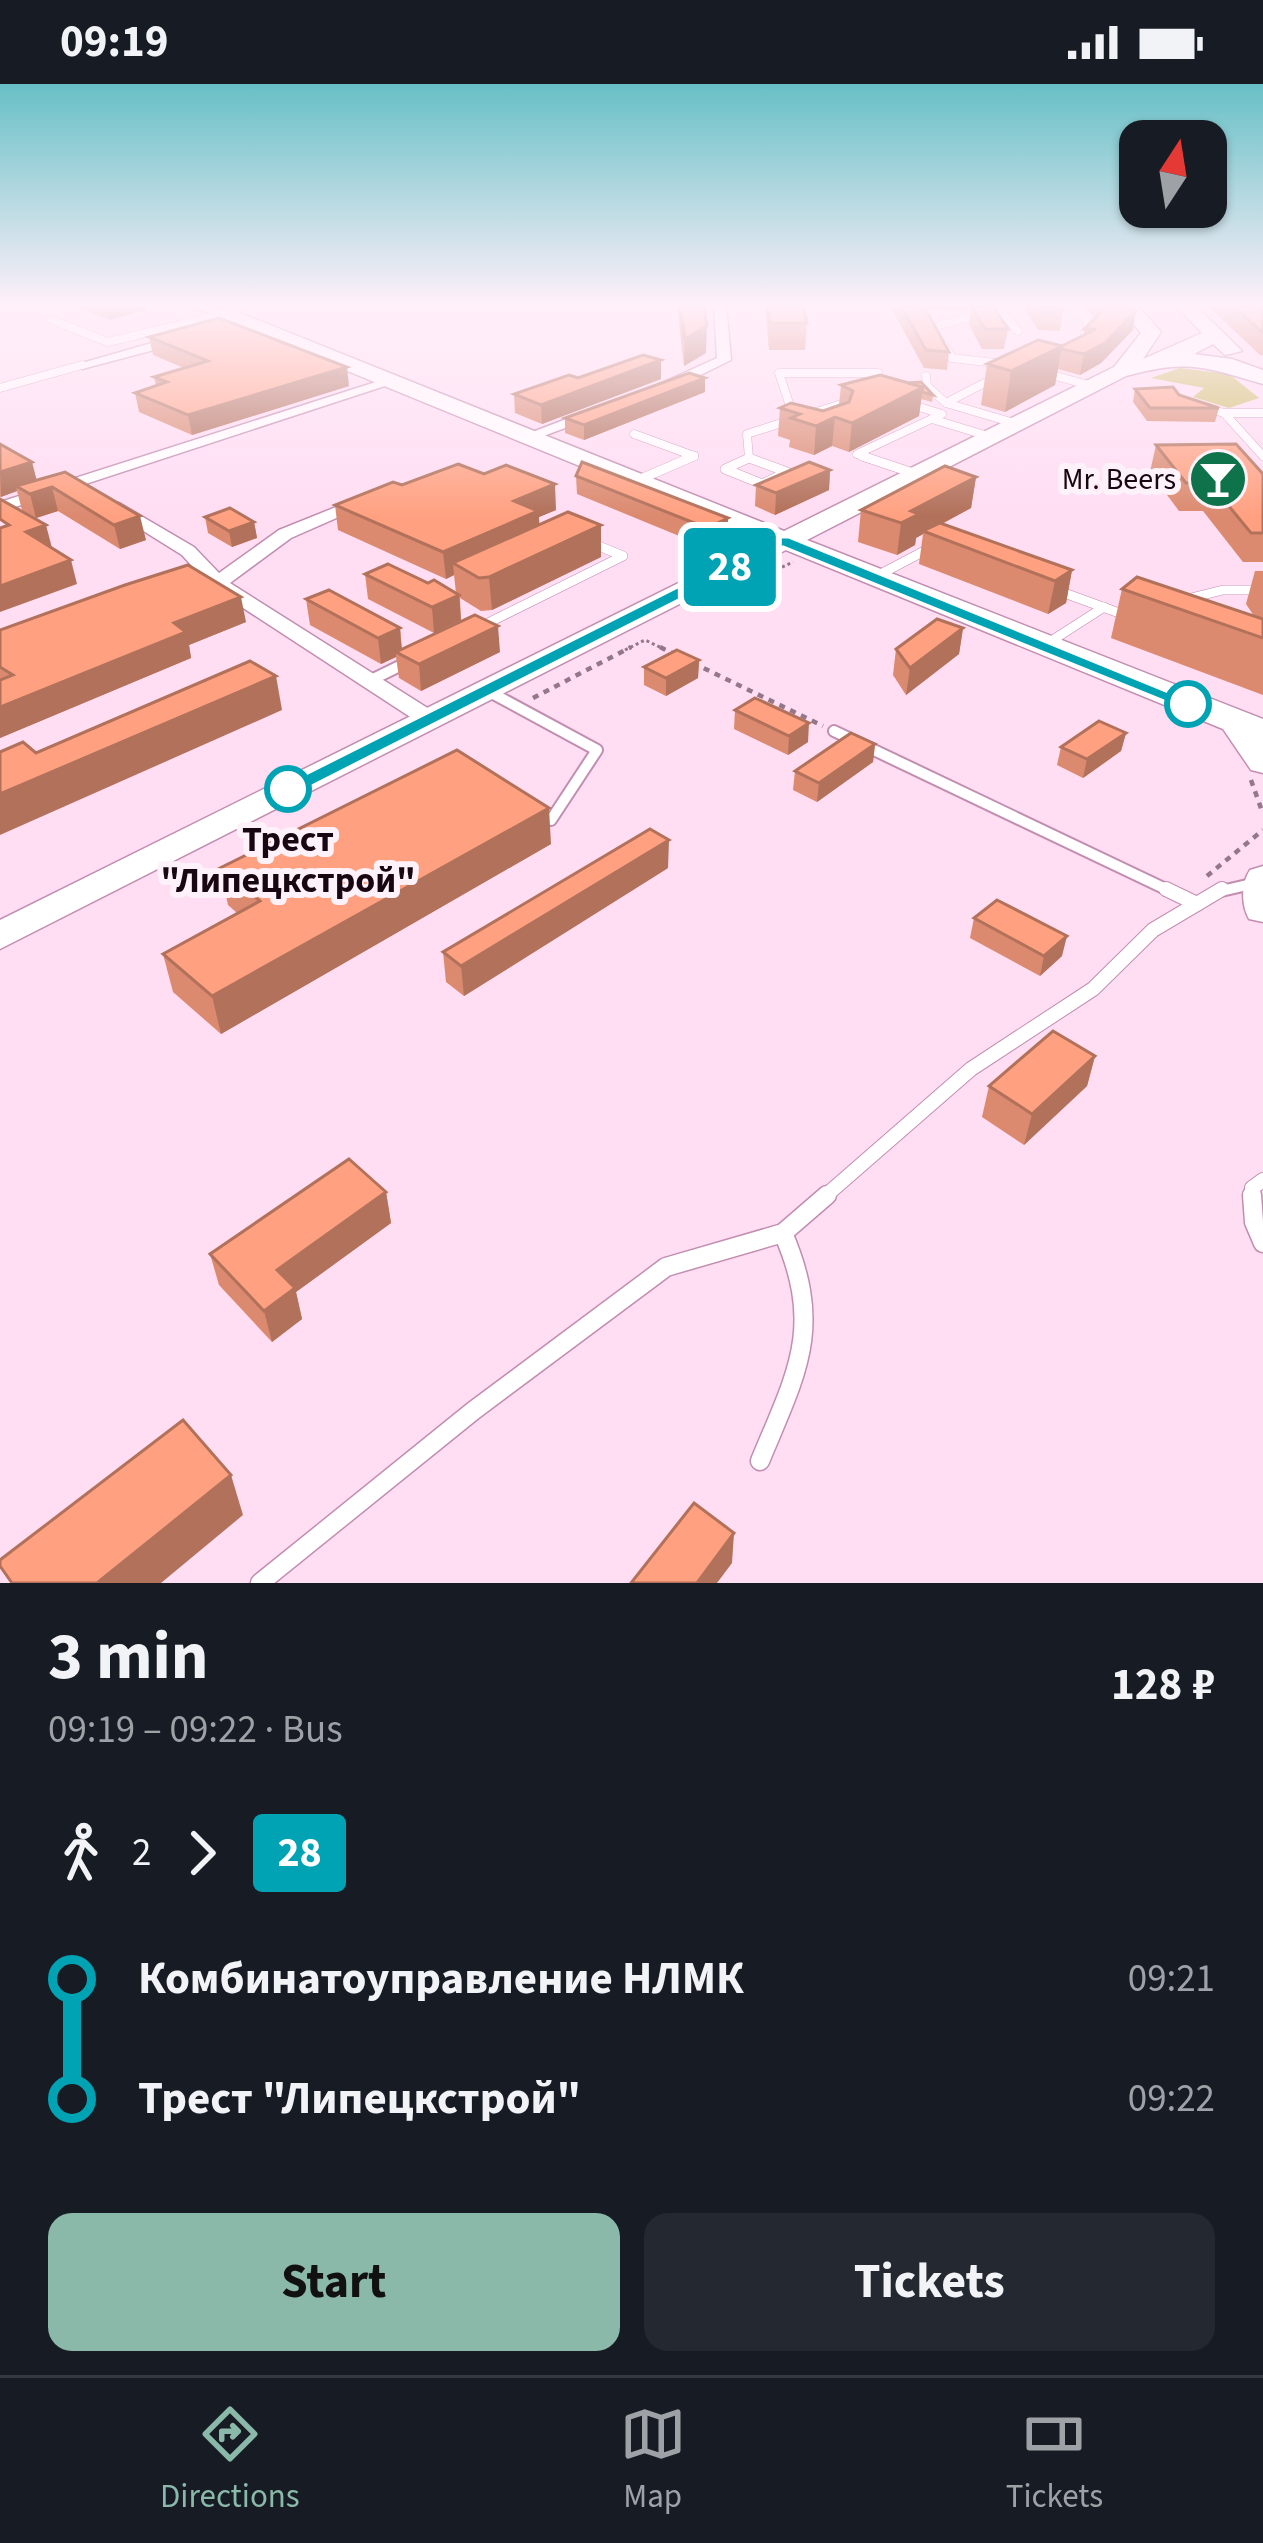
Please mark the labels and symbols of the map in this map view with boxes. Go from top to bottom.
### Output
north arrow [1119,120,1227,228]
bar icon: Mr. Beers [1187,448,1249,510]
place label: Mr. Beers [1062,458,1176,501]
line badge: 28 [676,528,784,606]
unlabelled marker [1166,682,1210,726]
marker: Трест "Липецкстрой" [266,767,310,811]
place label: Трест "Липецкстрой" [160,814,416,906]

